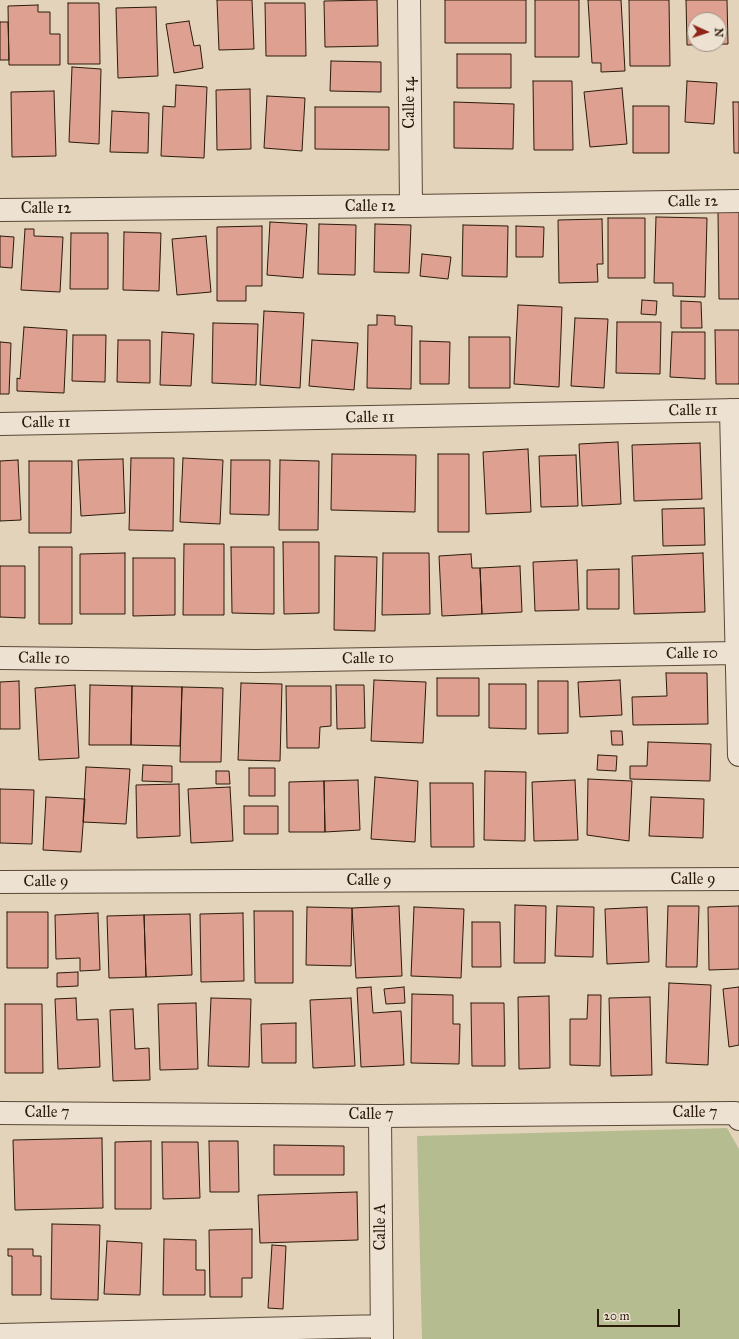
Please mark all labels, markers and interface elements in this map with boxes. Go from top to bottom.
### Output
north arrow [687,12,727,52]
text: N [712,28,725,38]
street label: Calle 14 [400,77,420,129]
street label: Calle 12 [668,192,718,212]
street label: Calle 12 [345,197,395,217]
street label: Calle 12 [21,199,71,219]
street label: Calle 11 [668,401,718,421]
street label: Calle 11 [345,408,395,428]
street label: Calle 11 [21,413,71,433]
street label: Calle 10 [666,644,718,664]
street label: Calle 10 [18,649,70,669]
street label: Calle 10 [342,649,394,669]
street label: Calle 9 [671,870,715,890]
street label: Calle 9 [347,871,391,891]
street label: Calle 9 [23,872,69,892]
street label: Calle 7 [25,1103,69,1123]
street label: Calle 7 [673,1103,717,1123]
street label: Calle 7 [349,1105,393,1125]
street label: Calle A [371,1203,391,1251]
scale bar [599,1301,682,1327]
text: 20 m [604,1309,630,1323]

